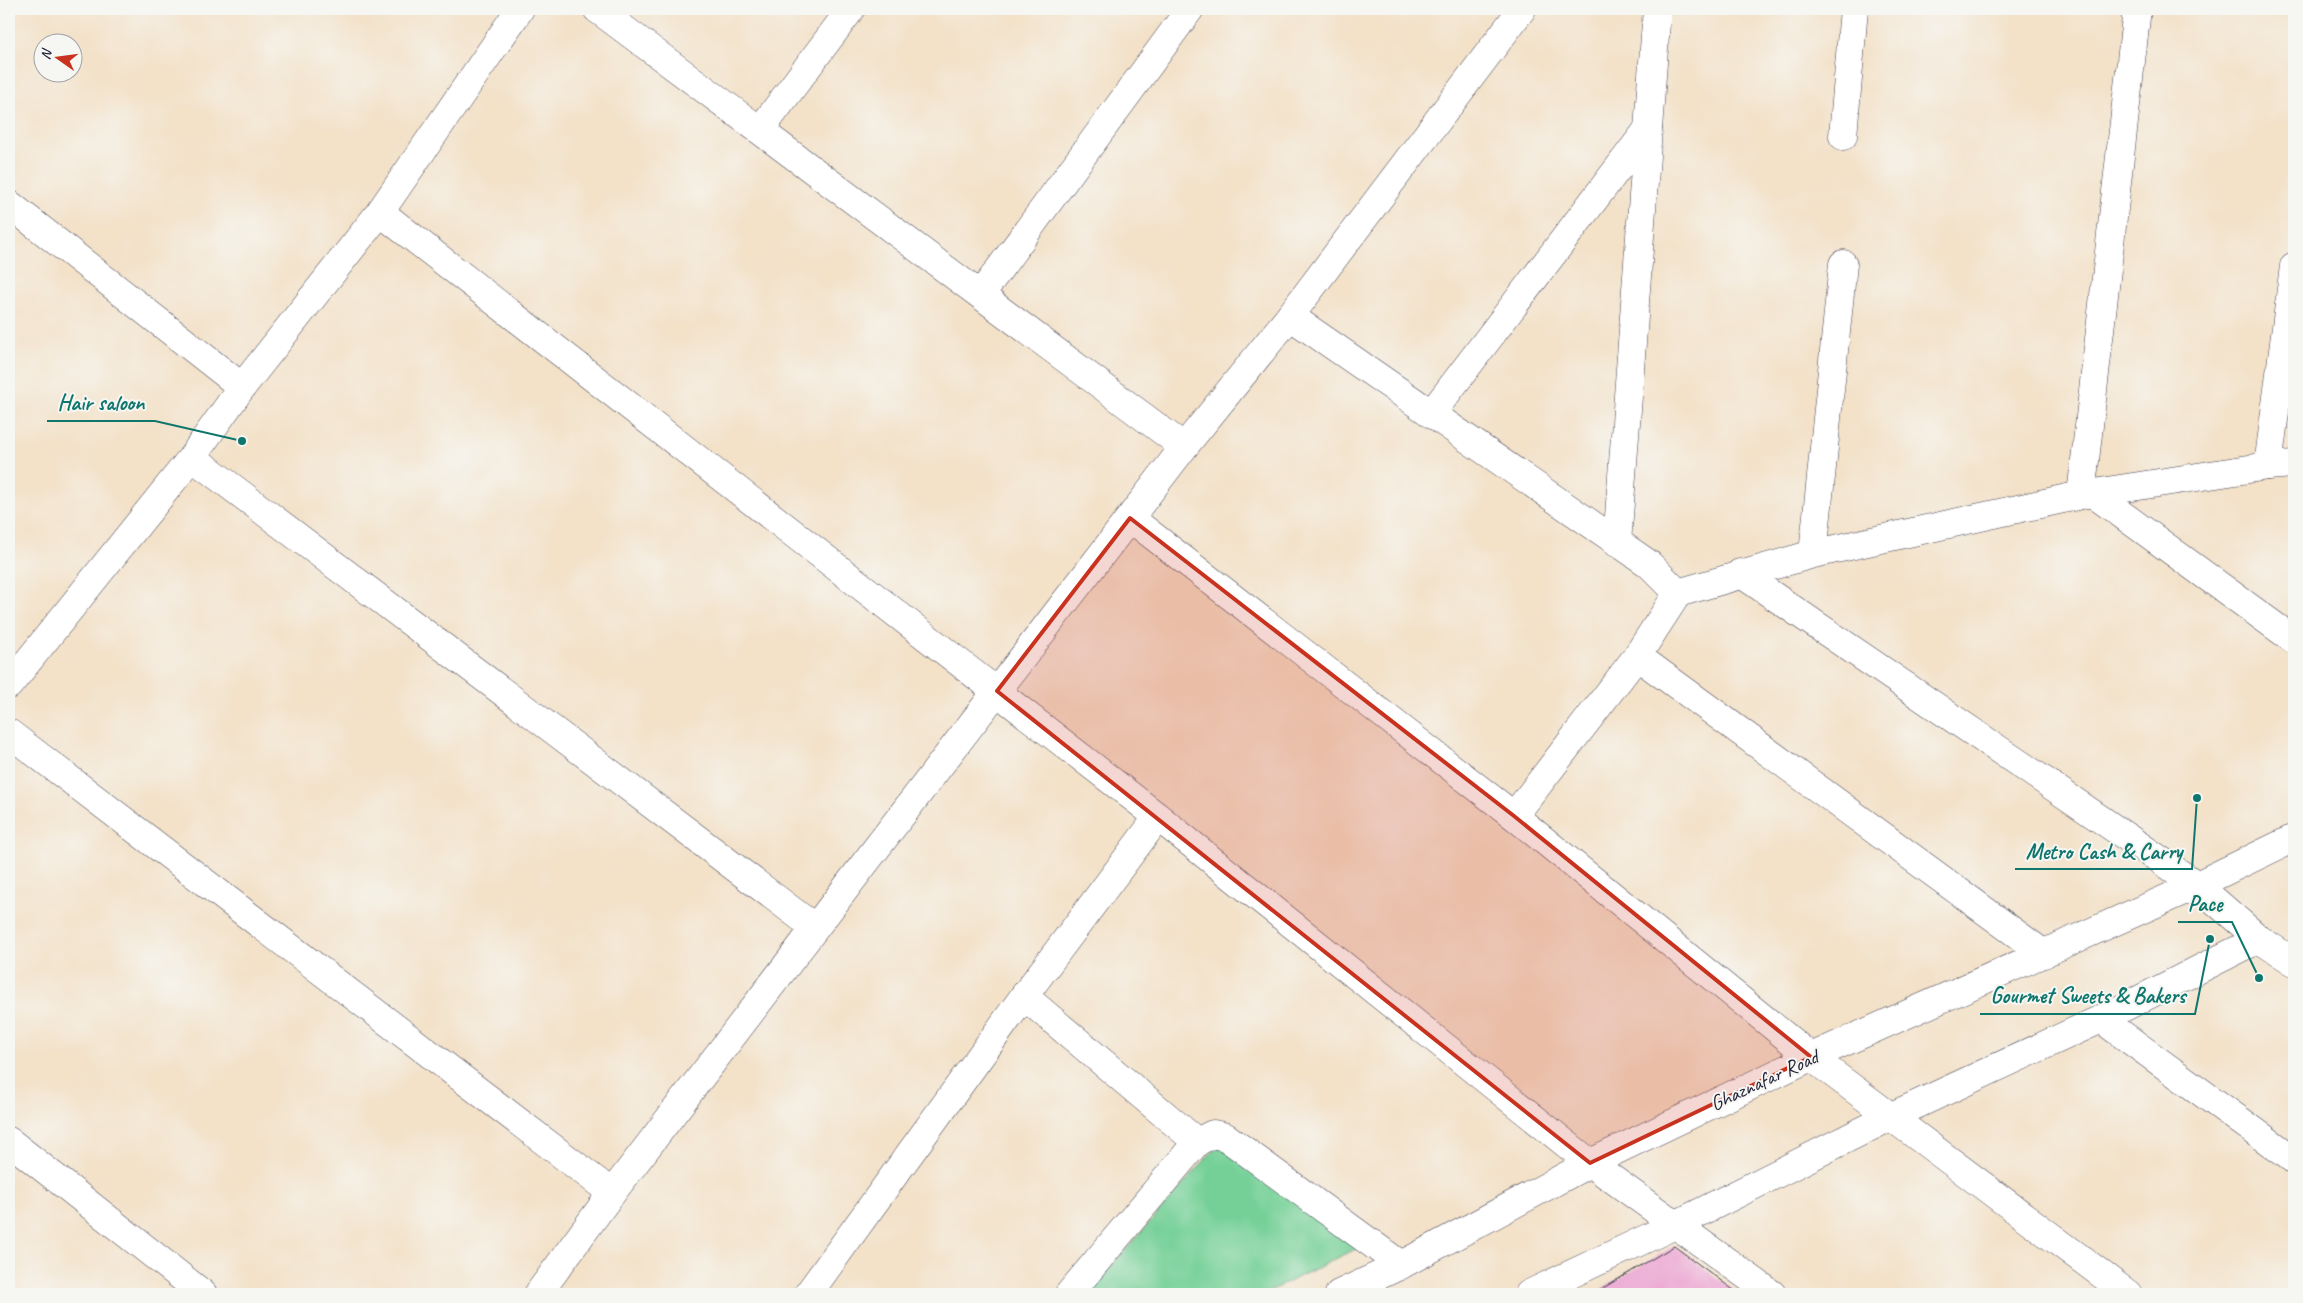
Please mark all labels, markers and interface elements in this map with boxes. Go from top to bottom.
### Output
north arrow [32,32,82,82]
text: N [37,46,56,61]
callout: Hair saloon [47,384,155,421]
text: Hair saloon [58,389,145,417]
callout: Metro Cash & Carry [2015,832,2192,869]
text: Metro Cash & Carry [2026,838,2185,866]
callout: Pace [2178,885,2232,922]
text: Pace [2188,890,2224,918]
callout: Gourmet Sweets & Bakers [1980,977,2195,1014]
text: Gourmet Sweets & Bakers [1990,982,2188,1010]
street label: Ghaznafar Road [1706,1042,1825,1116]

